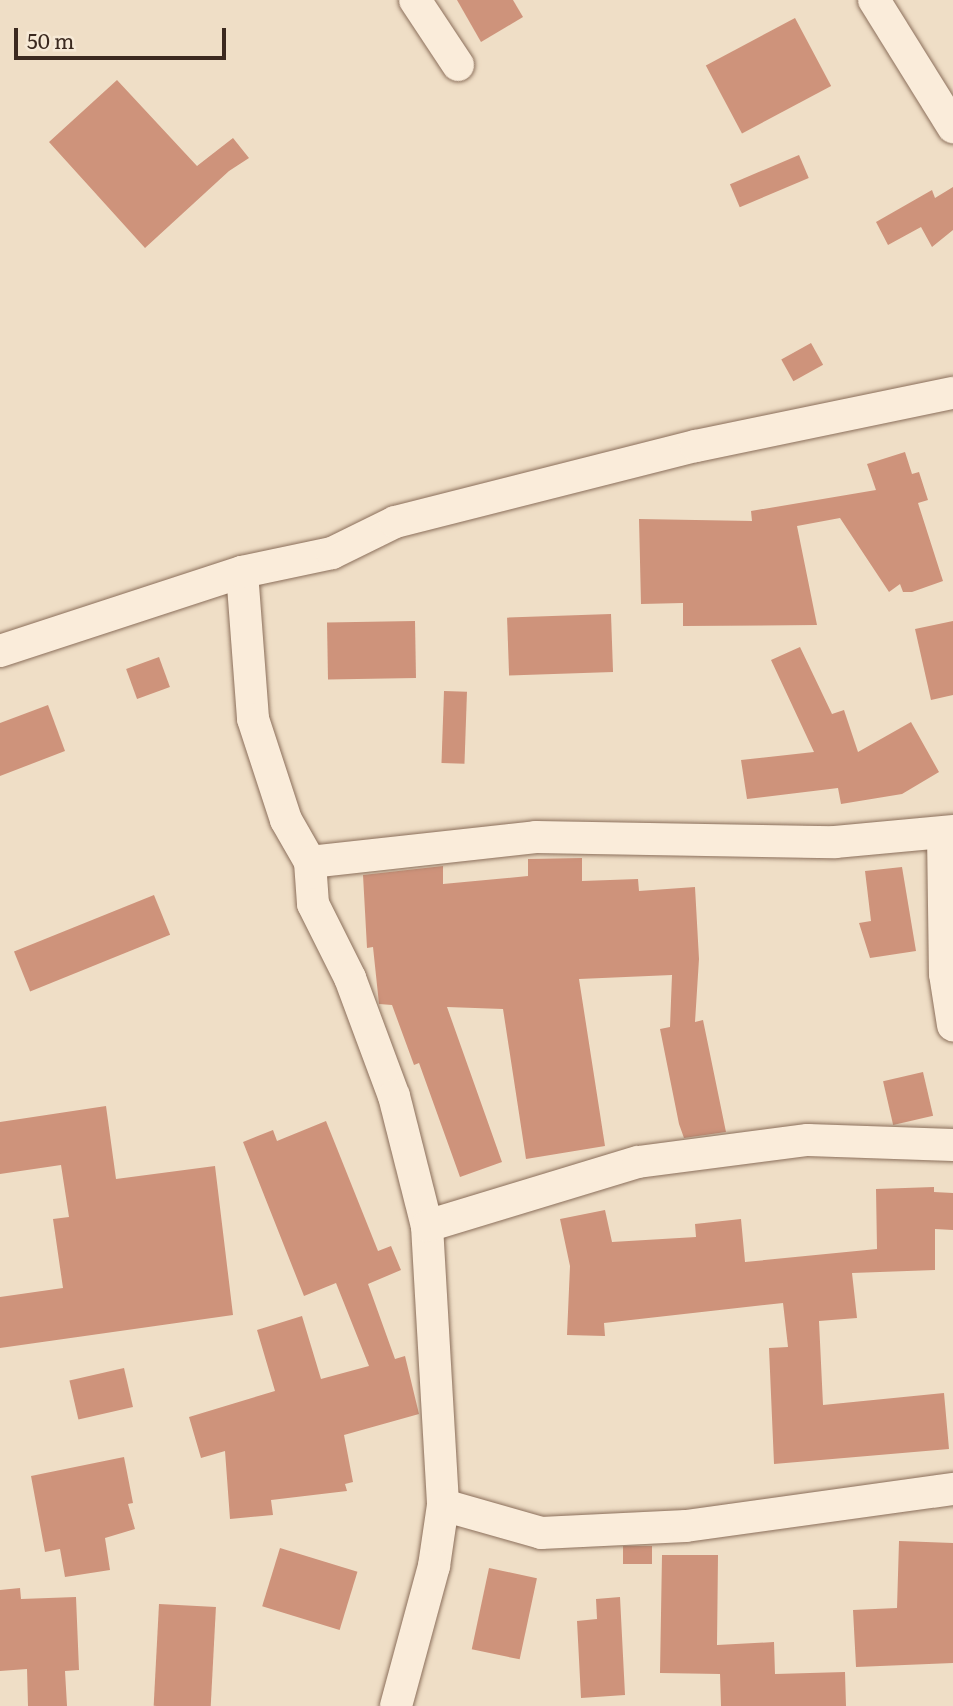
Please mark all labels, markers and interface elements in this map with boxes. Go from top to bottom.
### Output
scale bar [18,14,229,58]
text: 50 m [27,24,74,55]

